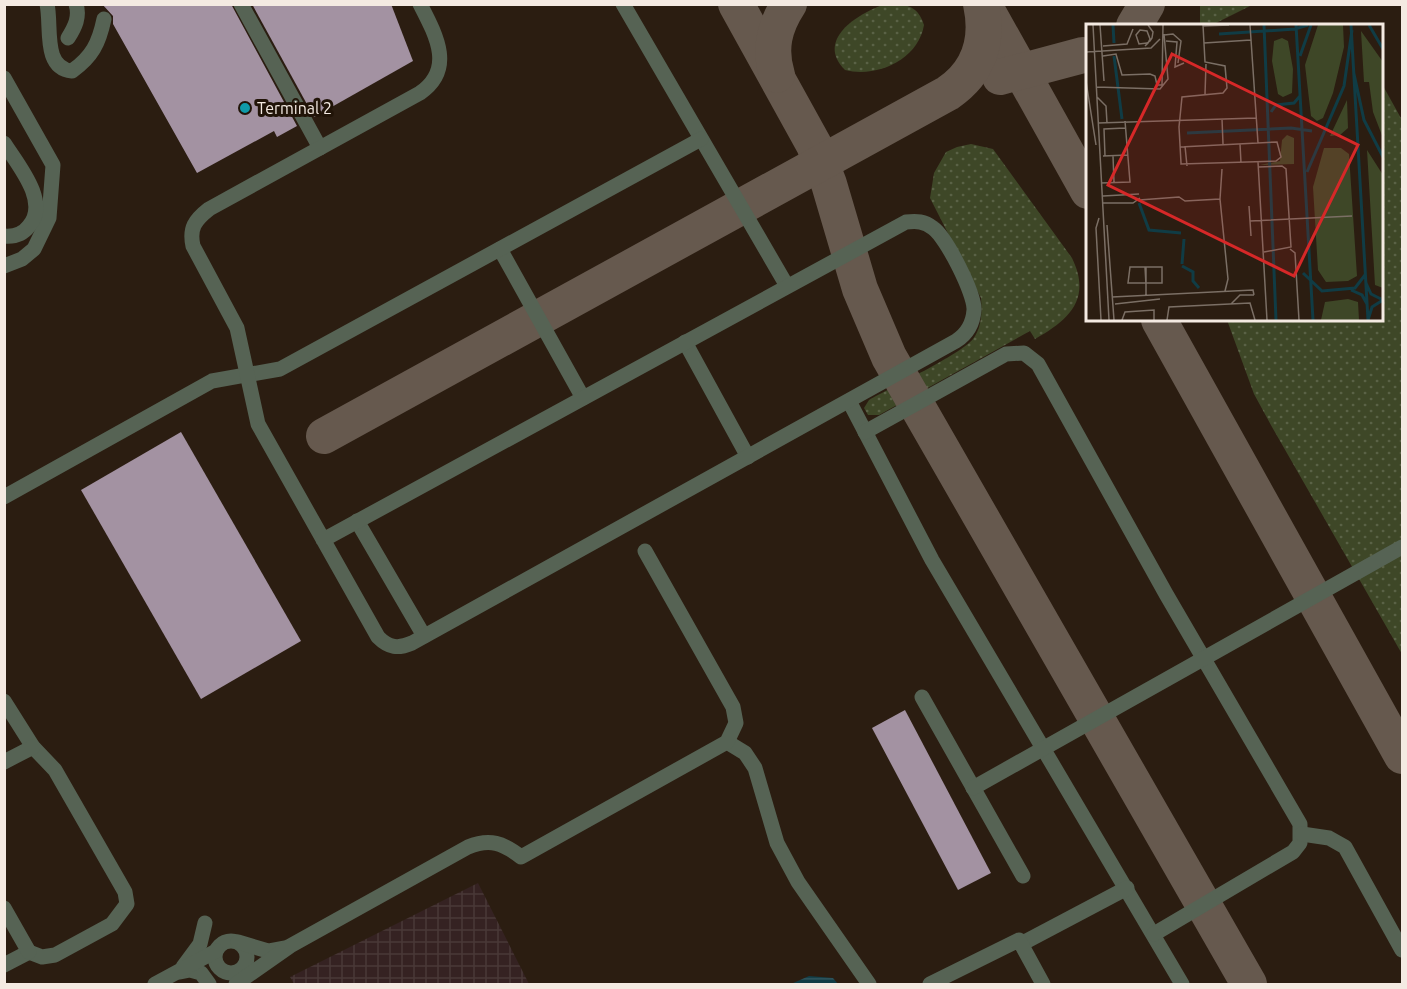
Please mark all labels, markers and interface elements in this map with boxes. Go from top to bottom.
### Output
inset map [1086,24,1383,321]
place label: Terminal 2 [257,99,332,117]
marker: Terminal 2 [238,101,252,115]

